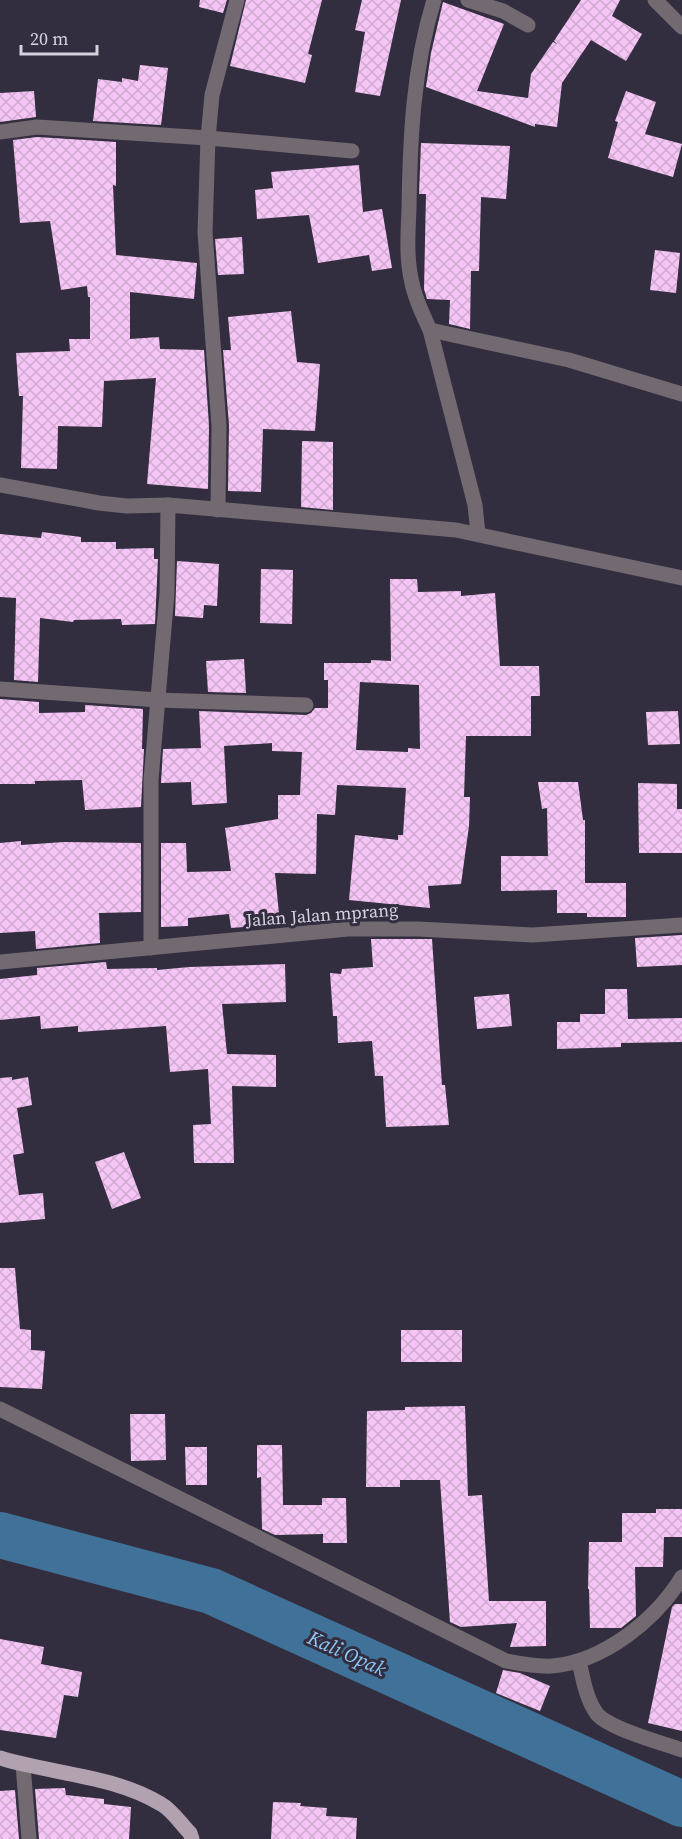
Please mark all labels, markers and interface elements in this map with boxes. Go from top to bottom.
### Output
scale bar [21,18,98,56]
text: 20 m [30,26,68,51]
street label: Jalan Jalan mprang [244,897,399,932]
water label: Kali Opak [302,1623,391,1683]

